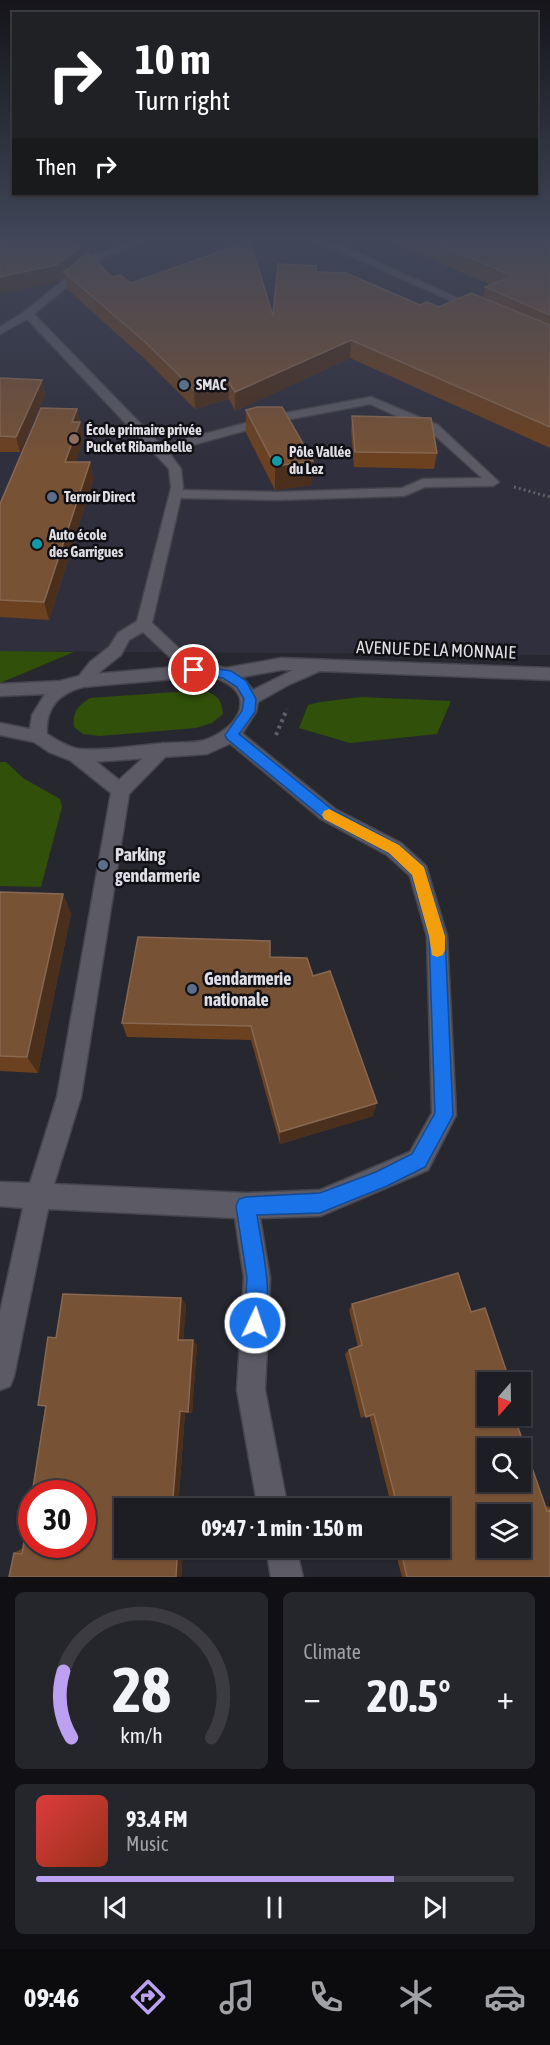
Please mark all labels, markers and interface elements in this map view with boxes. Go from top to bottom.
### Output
text: 10 m [135,35,210,83]
icon: right [36,36,114,114]
text: Turn right [135,85,230,116]
icon: right [89,150,122,183]
text: Then [36,154,77,180]
place label: SMAC [196,376,227,393]
marker: SMAC [177,378,191,392]
place label: École primaire privée Puck et Ribambelle [86,421,202,455]
marker: École primaire privée Puck et Ribambelle [67,432,81,446]
place label: Pôle Vallée du Lez [289,443,351,477]
marker: Pôle Vallée du Lez [270,454,284,468]
place label: Terroir Direct [64,488,136,505]
marker: Terroir Direct [45,490,59,504]
place label: Auto école des Garrigues [48,526,124,560]
marker: Auto école des Garrigues [30,537,44,551]
street label: AVENUE DE LA MONNAIE [356,636,517,663]
pin [168,644,219,695]
icon: arrive [177,653,210,686]
place label: Parking gendarmerie [115,844,200,886]
marker: Parking gendarmerie [96,858,110,872]
place label: Gendarmerie nationale [204,968,291,1010]
marker: Gendarmerie nationale [185,982,199,996]
position arrow [223,1291,287,1355]
north arrow [477,1372,531,1426]
map controls [477,1372,531,1558]
button: search [477,1438,531,1492]
speed limit sign: 30 [18,1480,96,1558]
button: layers [477,1504,531,1558]
text: 09:47 · 1 min · 150 m [201,1515,363,1541]
text: Climate [304,1640,361,1663]
text: 28 [112,1654,171,1725]
text: 20.5° [367,1670,451,1722]
text: − [304,1678,321,1716]
text: + [497,1678,514,1716]
text: km/h [120,1723,163,1748]
text: 93.4 FM [126,1806,188,1832]
text: Music [126,1832,168,1855]
icon: previous [99,1891,132,1924]
icon: pause [258,1891,291,1924]
icon: next [418,1891,451,1924]
icon: directions [127,1976,169,2018]
icon: music [216,1976,258,2018]
icon: phone [305,1976,347,2018]
icon: climate [395,1976,437,2018]
icon: car [484,1976,526,2018]
text: 09:46 [24,1982,79,2013]

